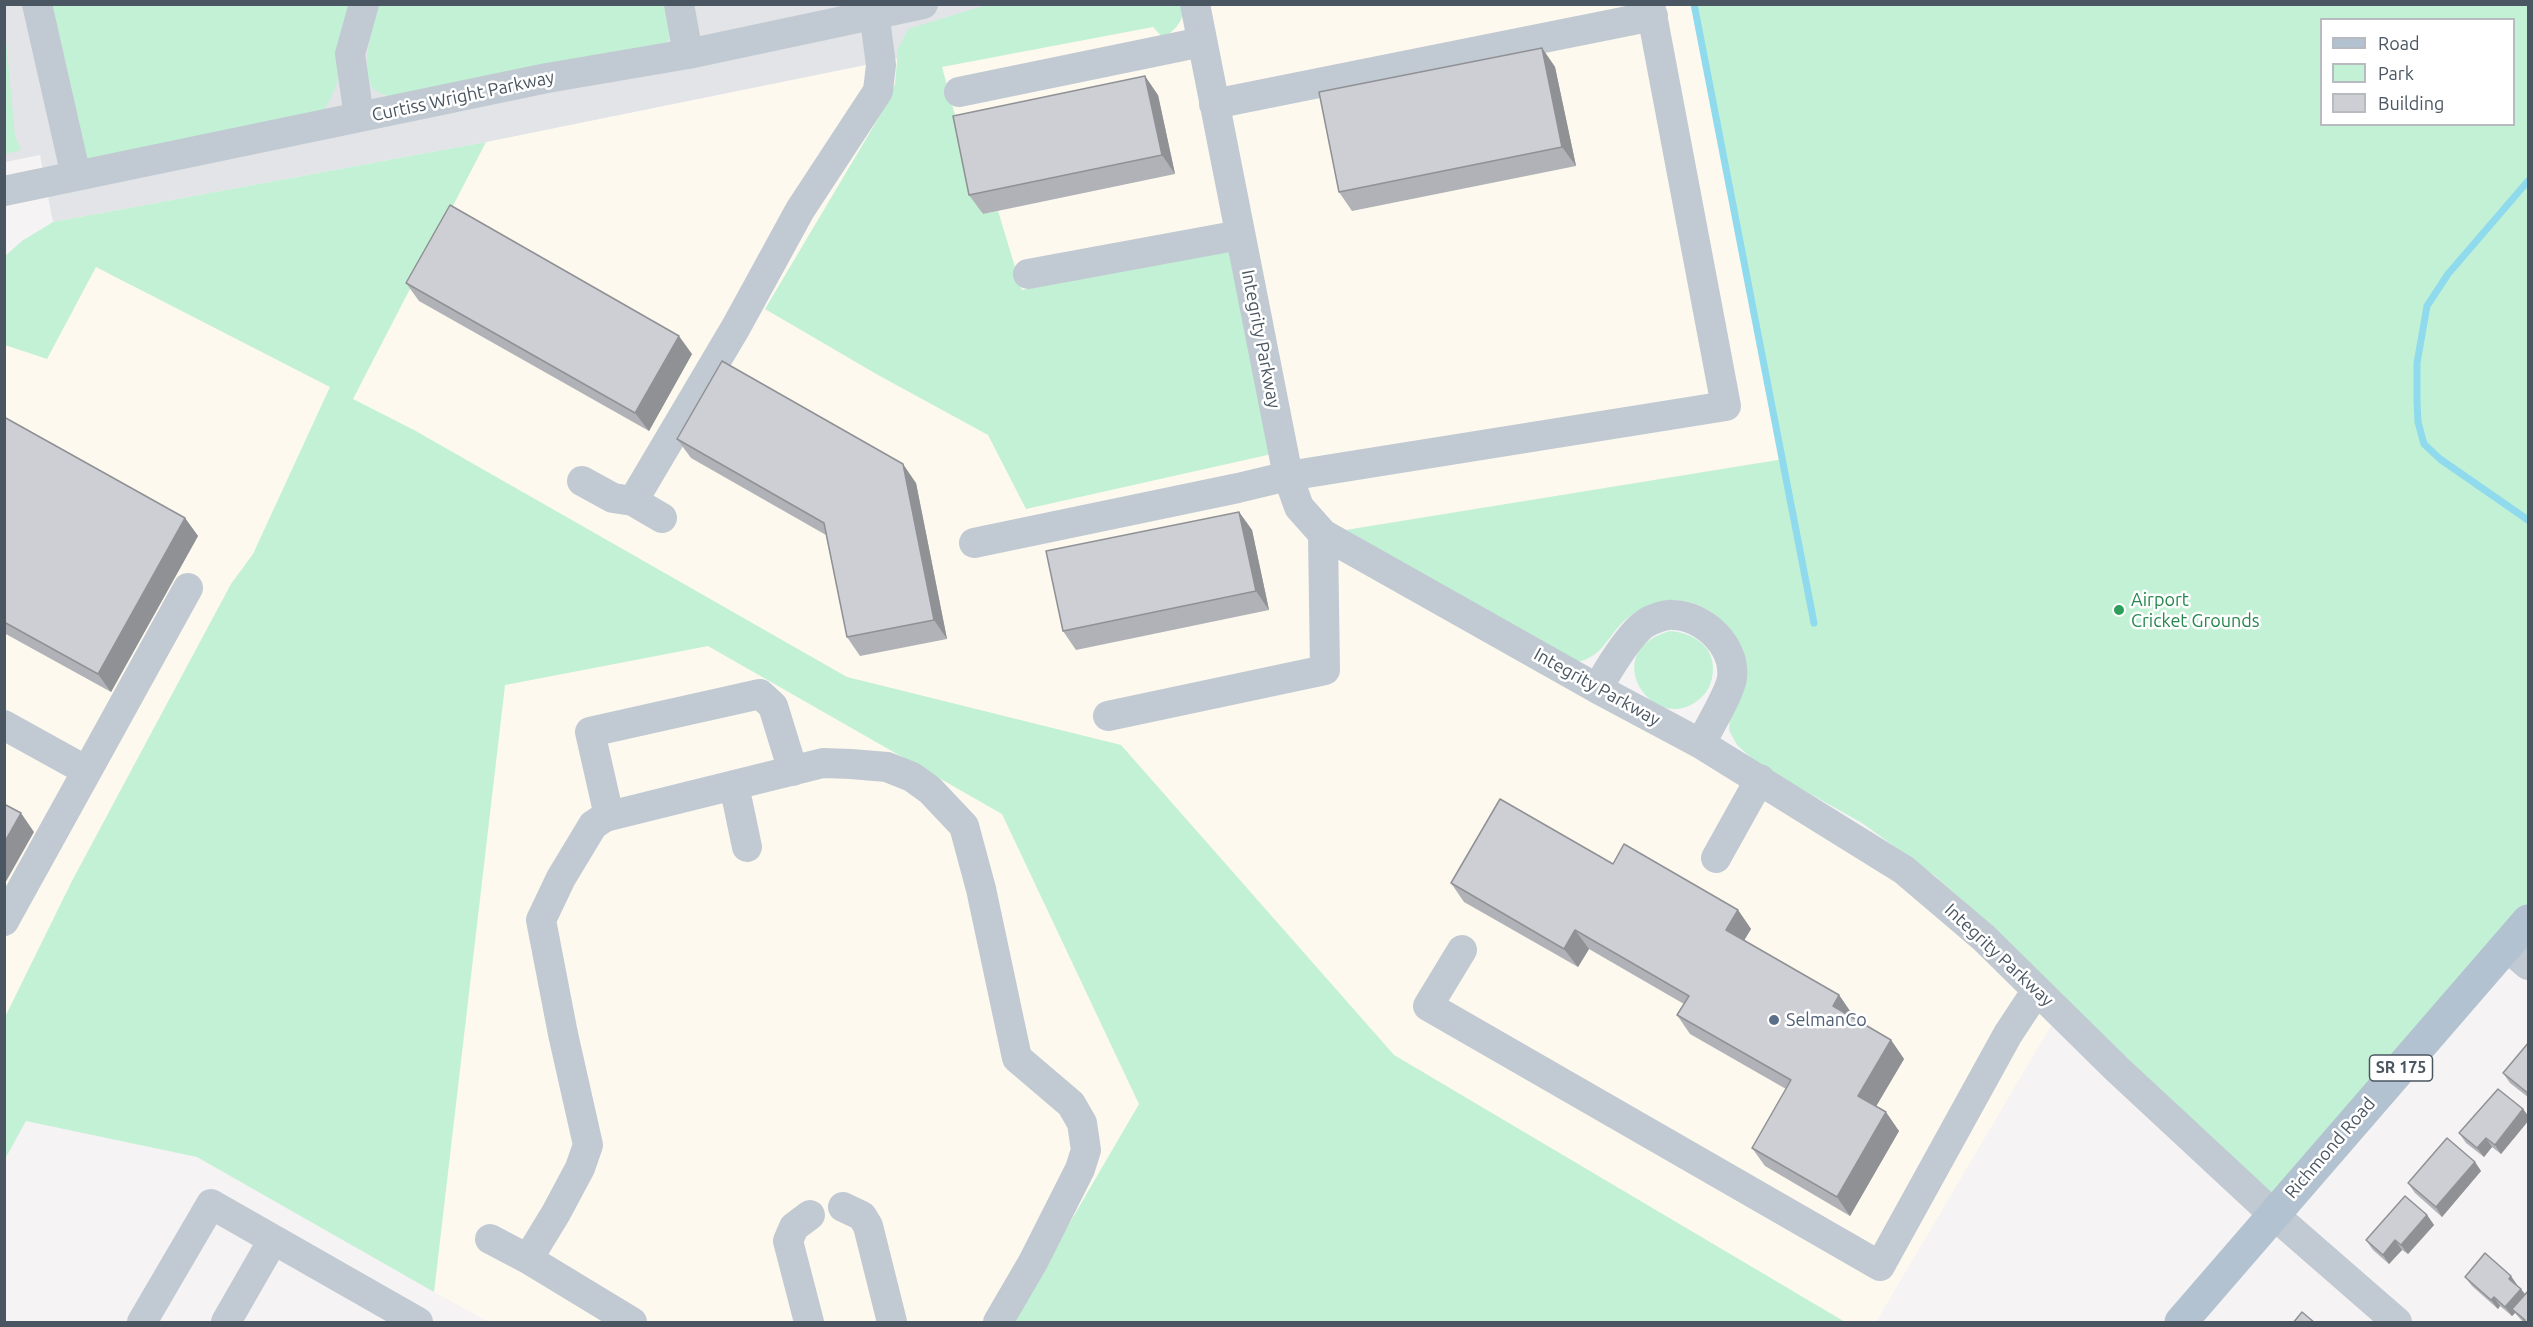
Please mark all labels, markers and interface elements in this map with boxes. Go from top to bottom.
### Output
legend [2320,18,2515,126]
text: Road [2378,33,2420,53]
text: Park [2378,63,2414,83]
street label: Curtiss Wright Parkway [370,66,556,126]
text: Building [2378,93,2444,113]
street label: Integrity Parkway [1237,268,1285,410]
place label: Airport Cricket Grounds [2131,589,2260,632]
marker: Airport Cricket Grounds [2112,603,2126,617]
street label: Integrity Parkway [1530,643,1664,731]
street label: Integrity Parkway [1940,899,2058,1011]
place label: SelmanCo [1786,1009,1867,1031]
marker: SelmanCo [1767,1013,1781,1027]
road number: SR 175 [2370,1055,2432,1081]
street label: Richmond Road [2280,1093,2380,1203]

